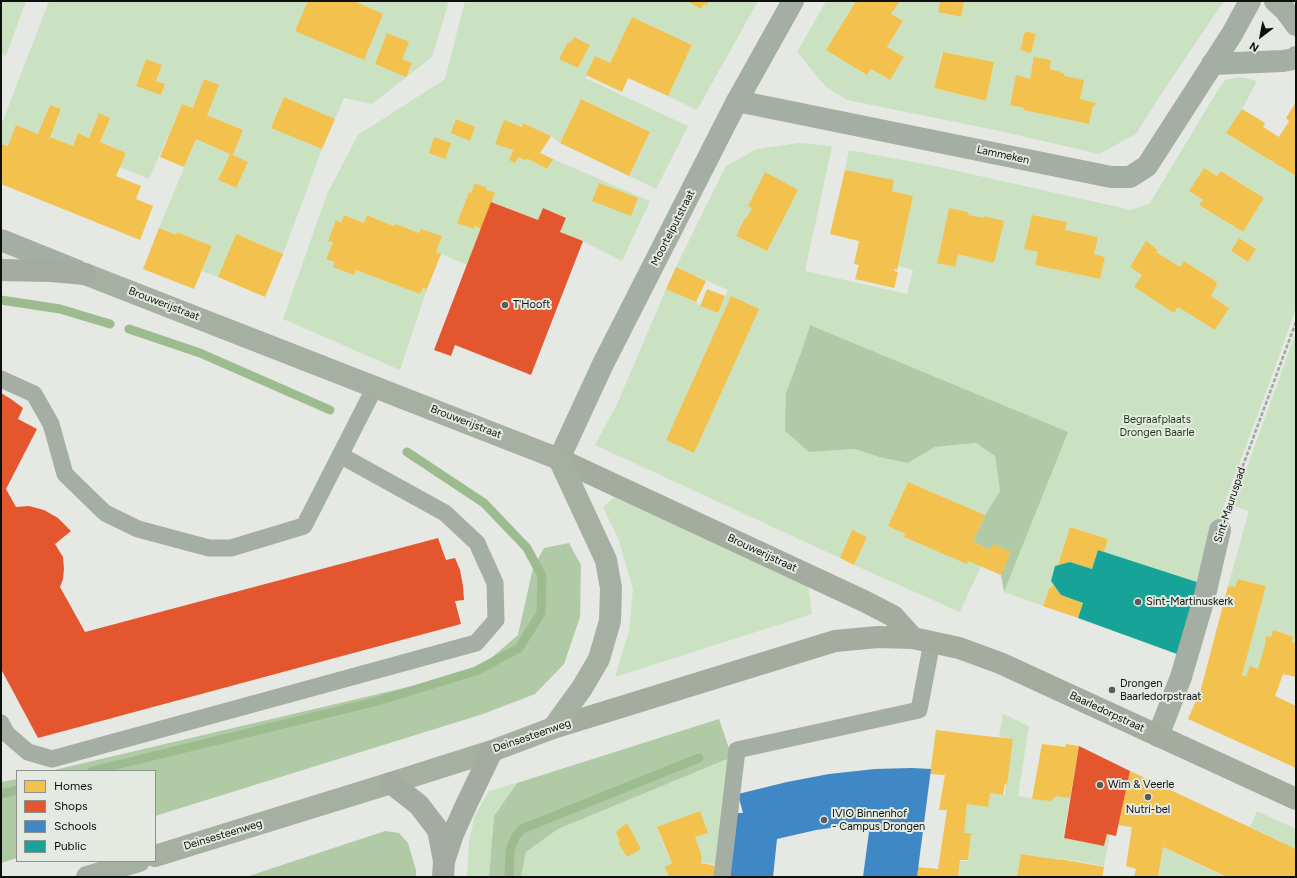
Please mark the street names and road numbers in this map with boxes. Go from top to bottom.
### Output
street label: Lammeken [976,143,1030,167]
street label: Moortelputstraat [648,188,698,268]
street label: Brouwerijstraat [127,284,201,324]
street label: Brouwerijstraat [429,402,503,442]
street label: Sint-Mauruspad [1212,465,1248,545]
street label: Brouwerijstraat [725,531,799,575]
street label: Baarledorpstraat [1067,689,1147,735]
street label: Deinsesteenweg [491,716,573,756]
street label: Deinsesteenweg [182,817,264,853]

